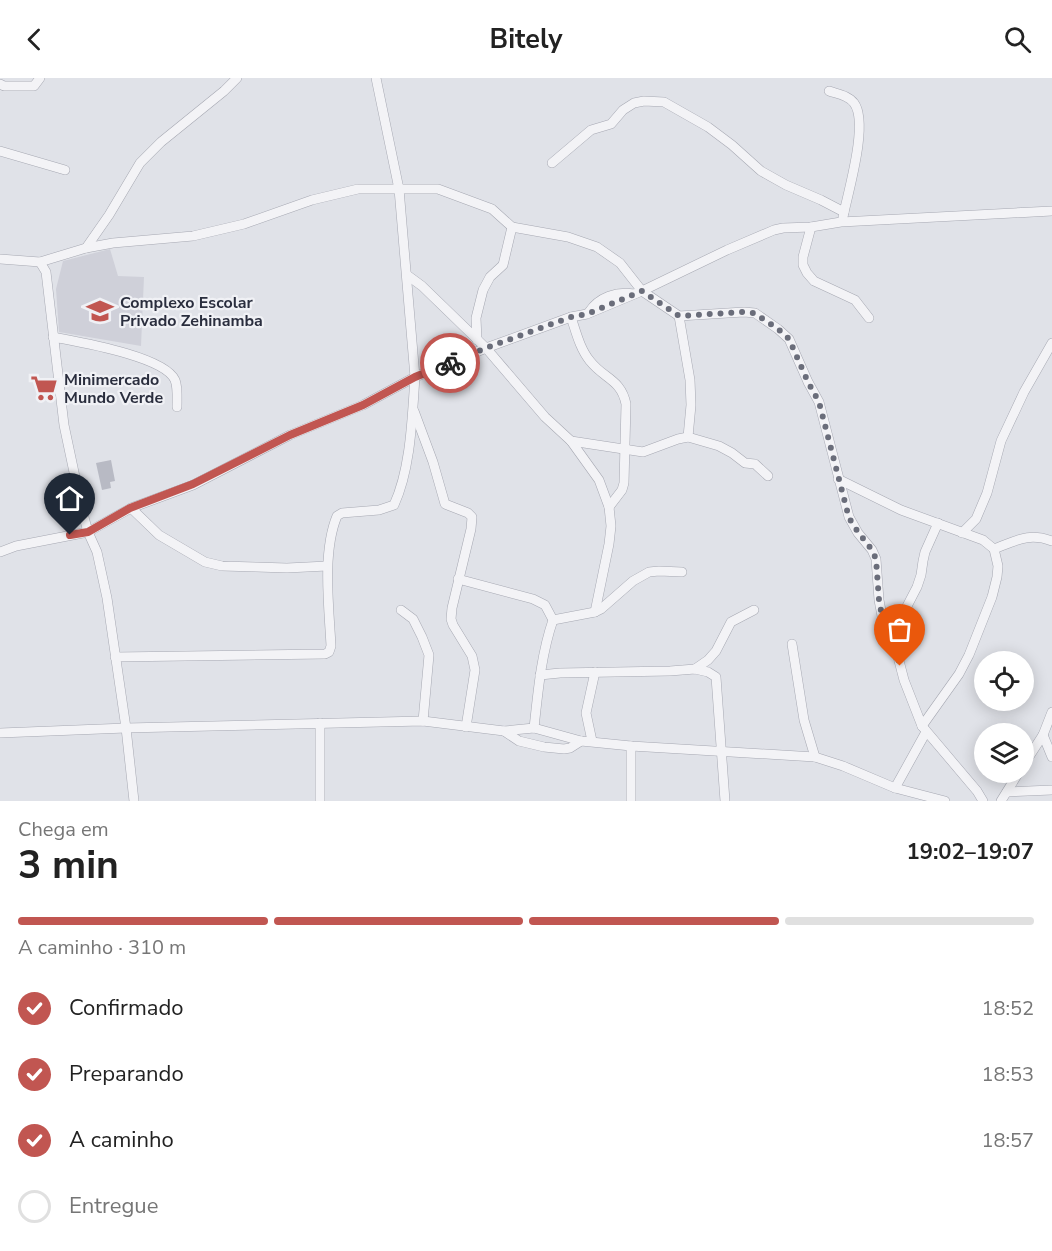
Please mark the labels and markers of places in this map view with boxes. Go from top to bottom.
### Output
place label: Complexo Escolar Privado Zehinamba [120,292,263,332]
school or university icon: Complexo Escolar Privado Zehinamba [85,296,115,326]
place label: Minimercado Mundo Verde [64,369,163,409]
supermarket icon: Minimercado Mundo Verde [29,373,59,403]
pin [44,473,95,535]
pin [874,604,925,666]

